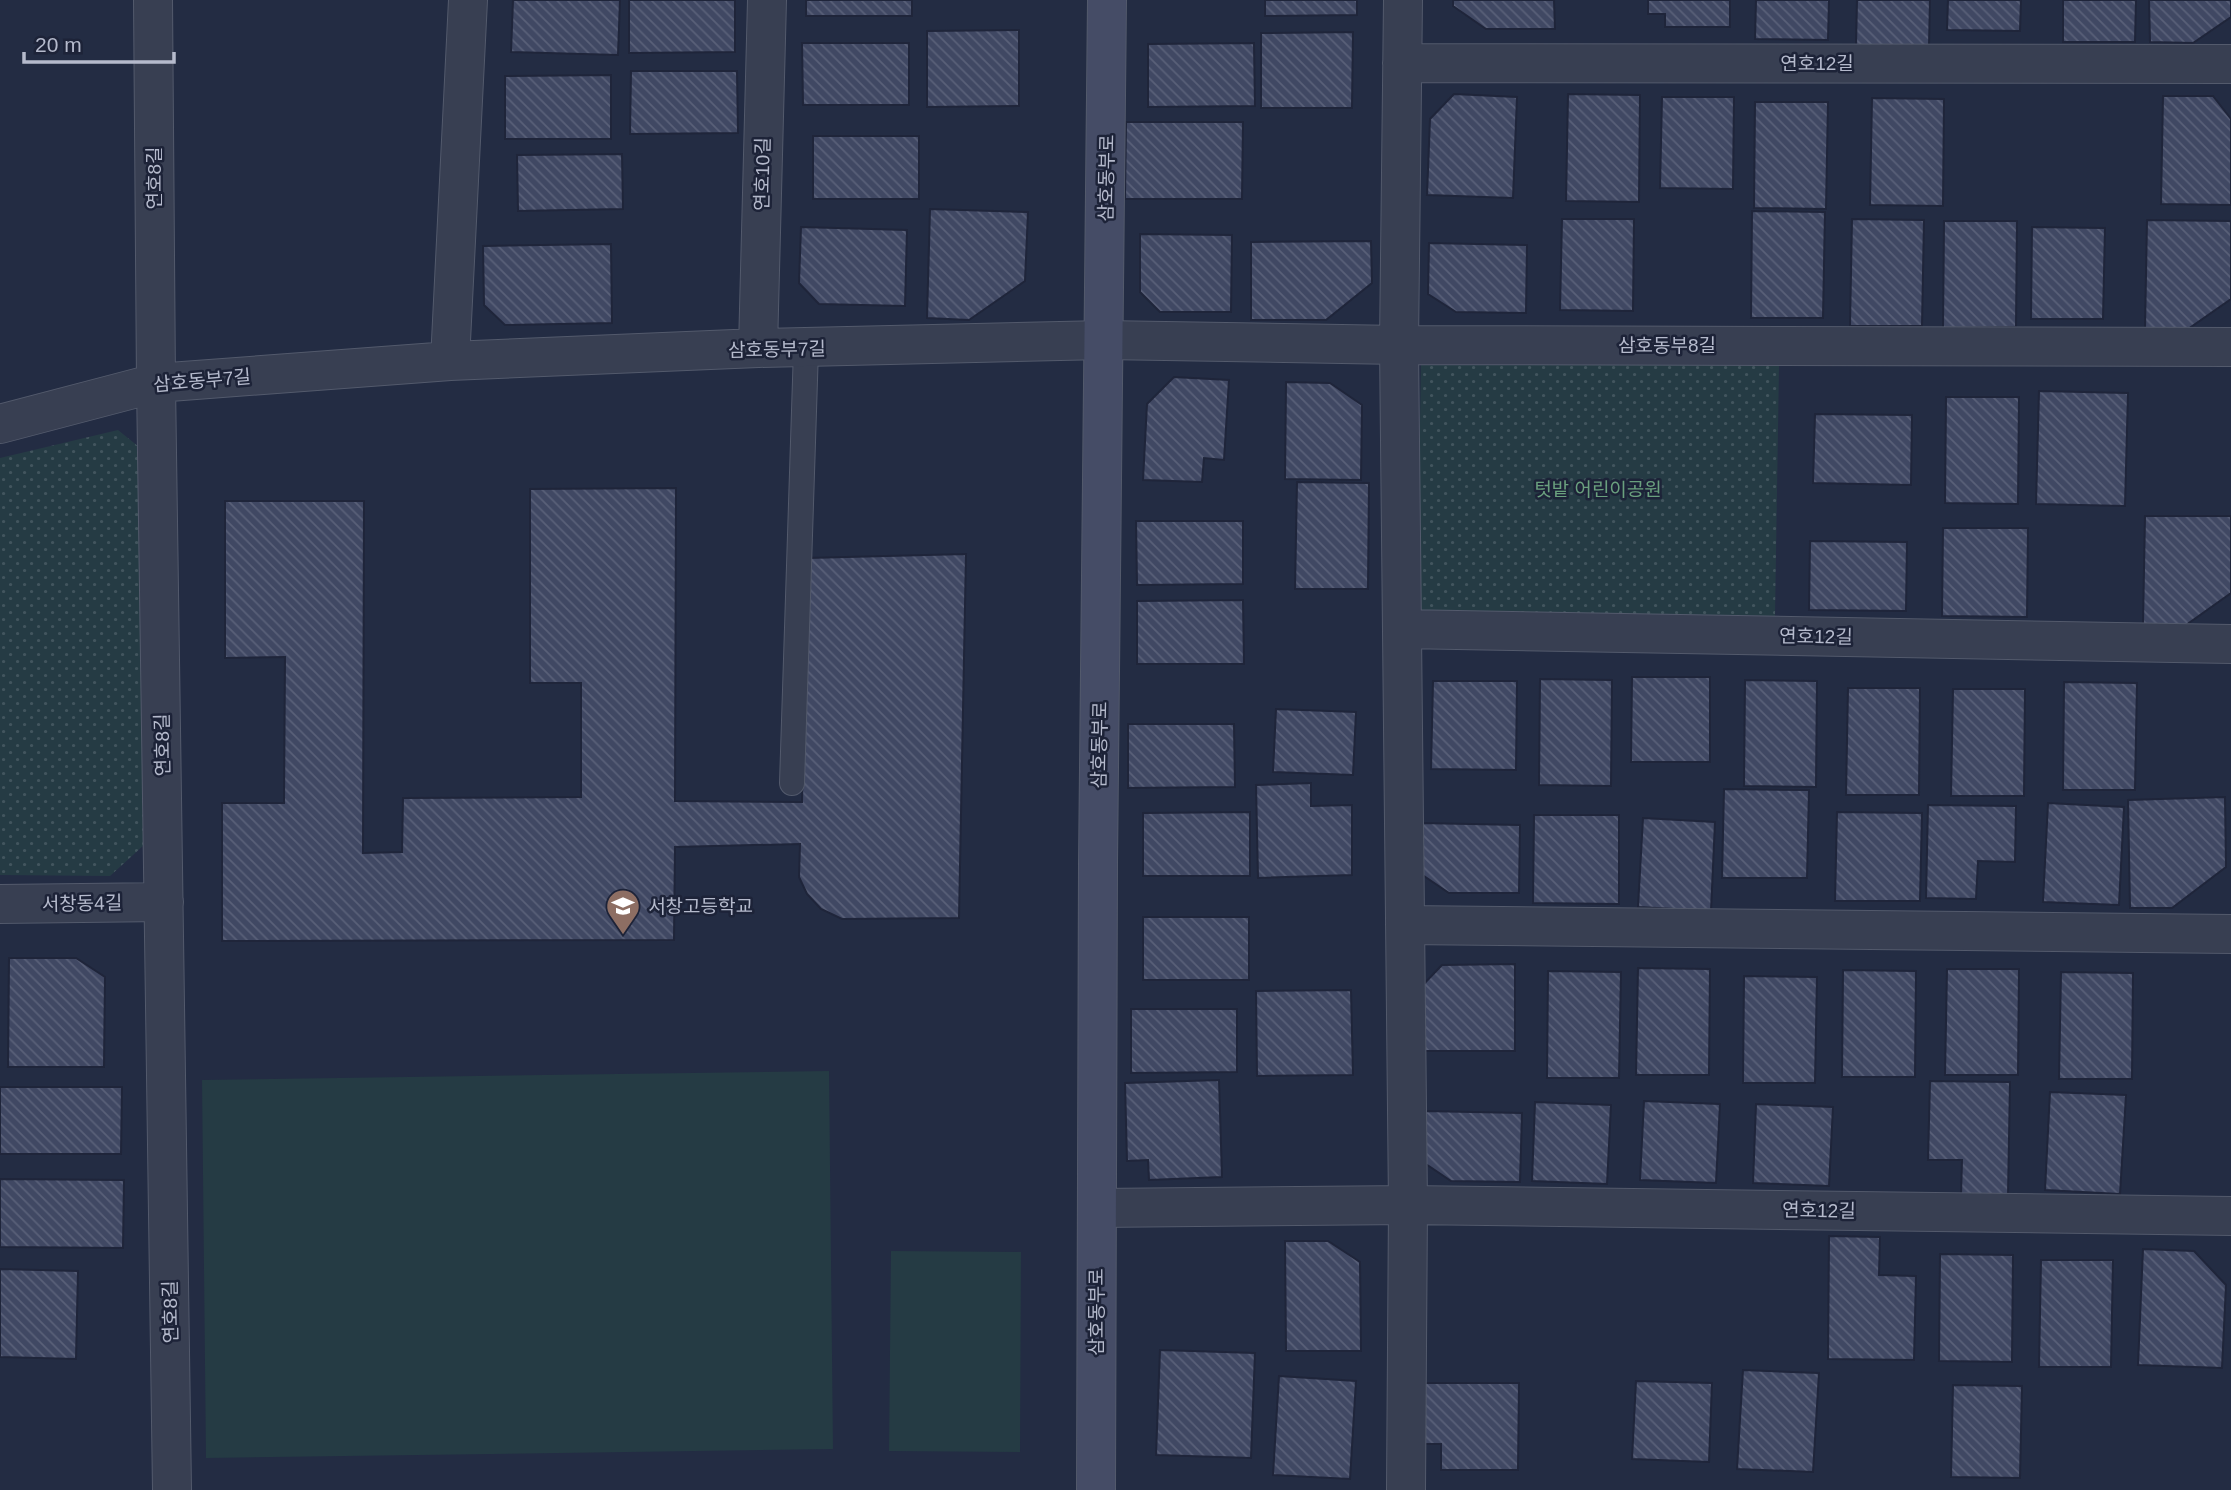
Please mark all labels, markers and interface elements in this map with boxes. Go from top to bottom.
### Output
scale bar [24,21,175,65]
text: 20 m [35,33,82,56]
street label: 연호12길 [1780,53,1854,74]
street label: 삼호동부로 [1095,134,1118,222]
street label: 연호10길 [751,137,774,211]
street label: 연호8길 [144,146,165,210]
street label: 삼호동부8길 [1618,335,1716,356]
street label: 삼호동부7길 [728,338,826,361]
street label: 삼호동부7길 [152,366,252,395]
park label: 텃밭 어린이공원 [1534,479,1662,500]
street label: 연호12길 [1779,625,1853,648]
street label: 삼호동부로 [1088,701,1111,789]
street label: 연호8길 [151,713,174,777]
school or university icon: 서창고등학교 [604,887,642,936]
street label: 서창동4길 [42,892,122,915]
place label: 서창고등학교 [648,896,753,917]
street label: 연호12길 [1782,1199,1856,1222]
street label: 삼호동부로 [1086,1268,1107,1356]
street label: 연호8길 [159,1280,182,1344]

